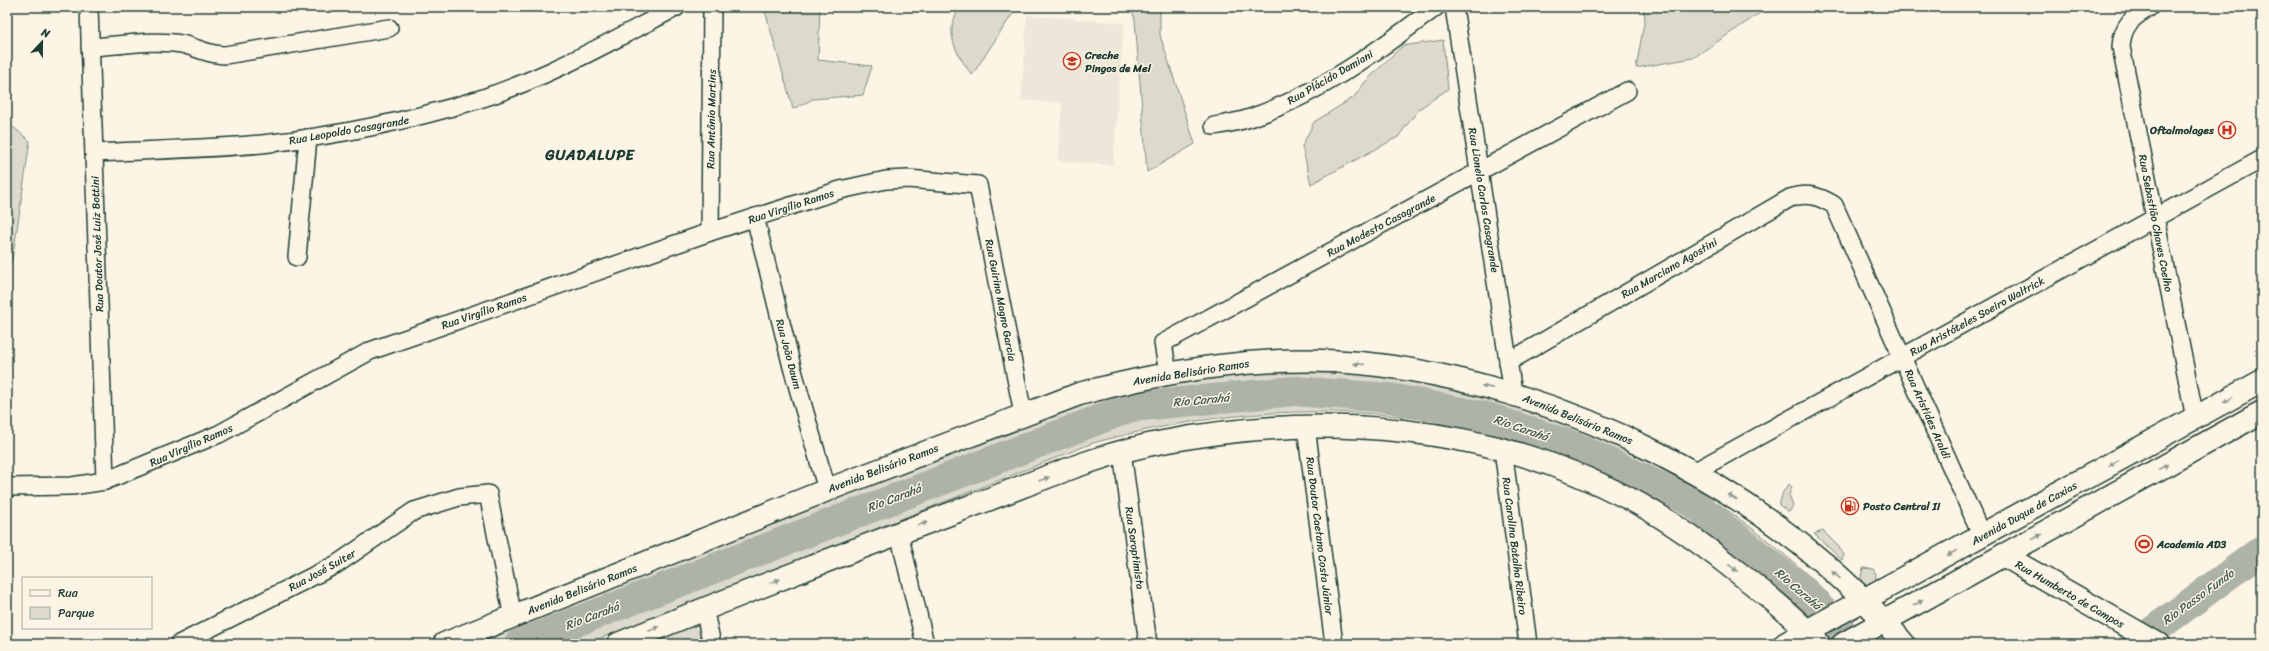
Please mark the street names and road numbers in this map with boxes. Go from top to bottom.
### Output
street label: Rua Plácido Damiani [1284,44,1378,110]
street label: Rua Antônio Martins [701,68,722,169]
street label: Rua Leopoldo Casagrande [288,111,411,150]
street label: Rua Lionelo Carlos Casagrande [1463,126,1504,274]
street label: Rua Sebastião Chaves Coelho [2133,153,2178,294]
street label: Rua Doutor José Luiz Bottini [86,175,109,312]
street label: Rua Virgílio Ramos [746,183,838,229]
street label: Rua Modesto Casagrande [1323,188,1440,262]
street label: Rua Marciano Agostini [1617,233,1722,304]
street label: Rua Guirino Magno Garcia [979,237,1022,363]
street label: Rua Aristóteles Soeiro Waltrick [1906,271,2048,362]
street label: Rua Virgílio Ramos [439,288,530,335]
street label: Rua João Daum [770,317,807,392]
street label: Avenida Belisário Ramos [1131,354,1252,391]
street label: Rua Aristides Araldi [1899,366,1956,463]
street label: Avenida Belisário Ramos [1519,388,1637,451]
street label: Rua Virgílio Ramos [146,418,237,472]
street label: Avenida Belisário Ramos [824,438,942,499]
street label: Rua Doutor Caetano Costa Júnior [1300,456,1339,618]
street label: Rua Carolina Batalha Ribeiro [1497,476,1532,616]
street label: Avenida Duque de Caxias [1967,476,2082,551]
street label: Rua Soroptimista [1119,506,1150,591]
street label: Rua José Suiter [285,544,360,597]
street label: Rua Humberto de Campos [2011,555,2129,634]
street label: Avenida Belisário Ramos [523,558,641,621]

